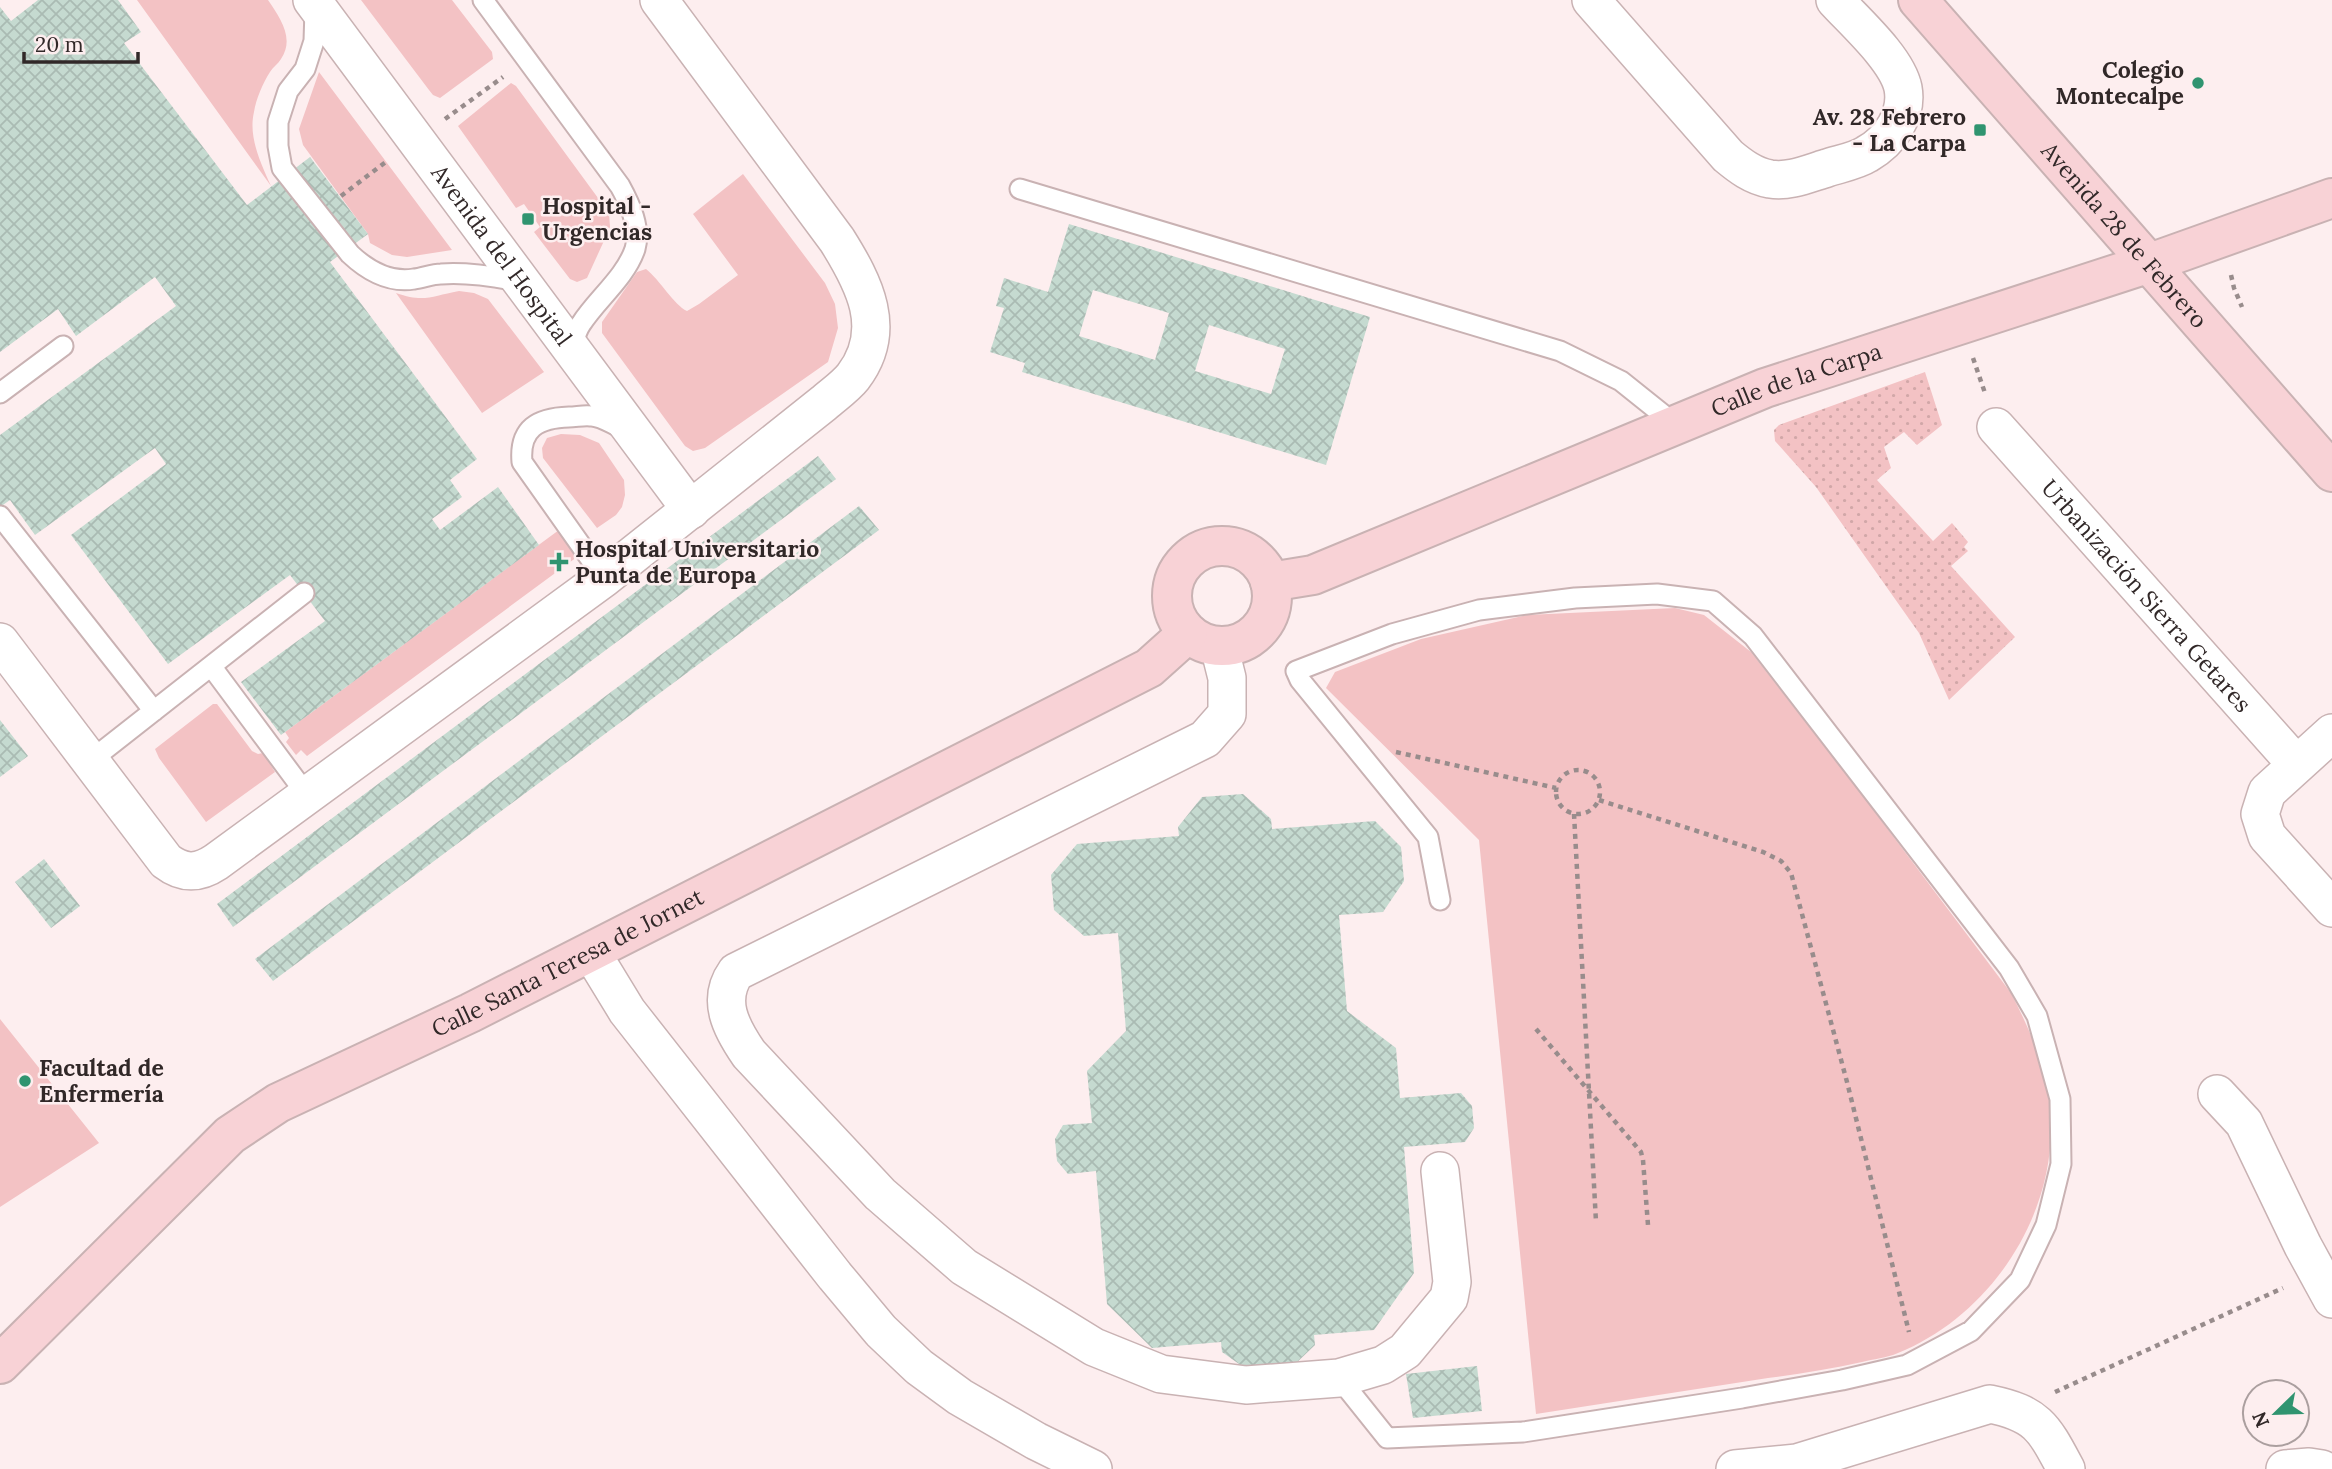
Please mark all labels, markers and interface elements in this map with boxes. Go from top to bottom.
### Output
scale bar [24,21,138,65]
text: 20 m [35,31,84,58]
place label: Colegio Montecalpe [2055,55,2184,110]
marker: Colegio Montecalpe [2190,75,2206,91]
place label: Av. 28 Febrero - La Carpa [1813,102,1966,157]
marker: Av. 28 Febrero - La Carpa [1972,122,1988,138]
street label: Avenida 28 de Febrero [2035,135,2214,334]
street label: Avenida del Hospital [425,158,579,351]
place label: Hospital - Urgencias [542,191,652,246]
marker: Hospital - Urgencias [520,211,536,227]
street label: Calle de la Carpa [1706,336,1885,423]
street label: Urbanización Sierra Getares [2035,473,2258,718]
place label: Hospital Universitario Punta de Europa [575,534,819,589]
marker: Hospital Universitario Punta de Europa [549,552,569,572]
street label: Calle Santa Teresa de Jornet [427,882,708,1043]
place label: Facultad de Enfermería [39,1053,164,1108]
marker: Facultad de Enfermería [17,1073,33,1089]
north arrow [2241,1378,2311,1448]
text: N [2246,1408,2274,1431]

